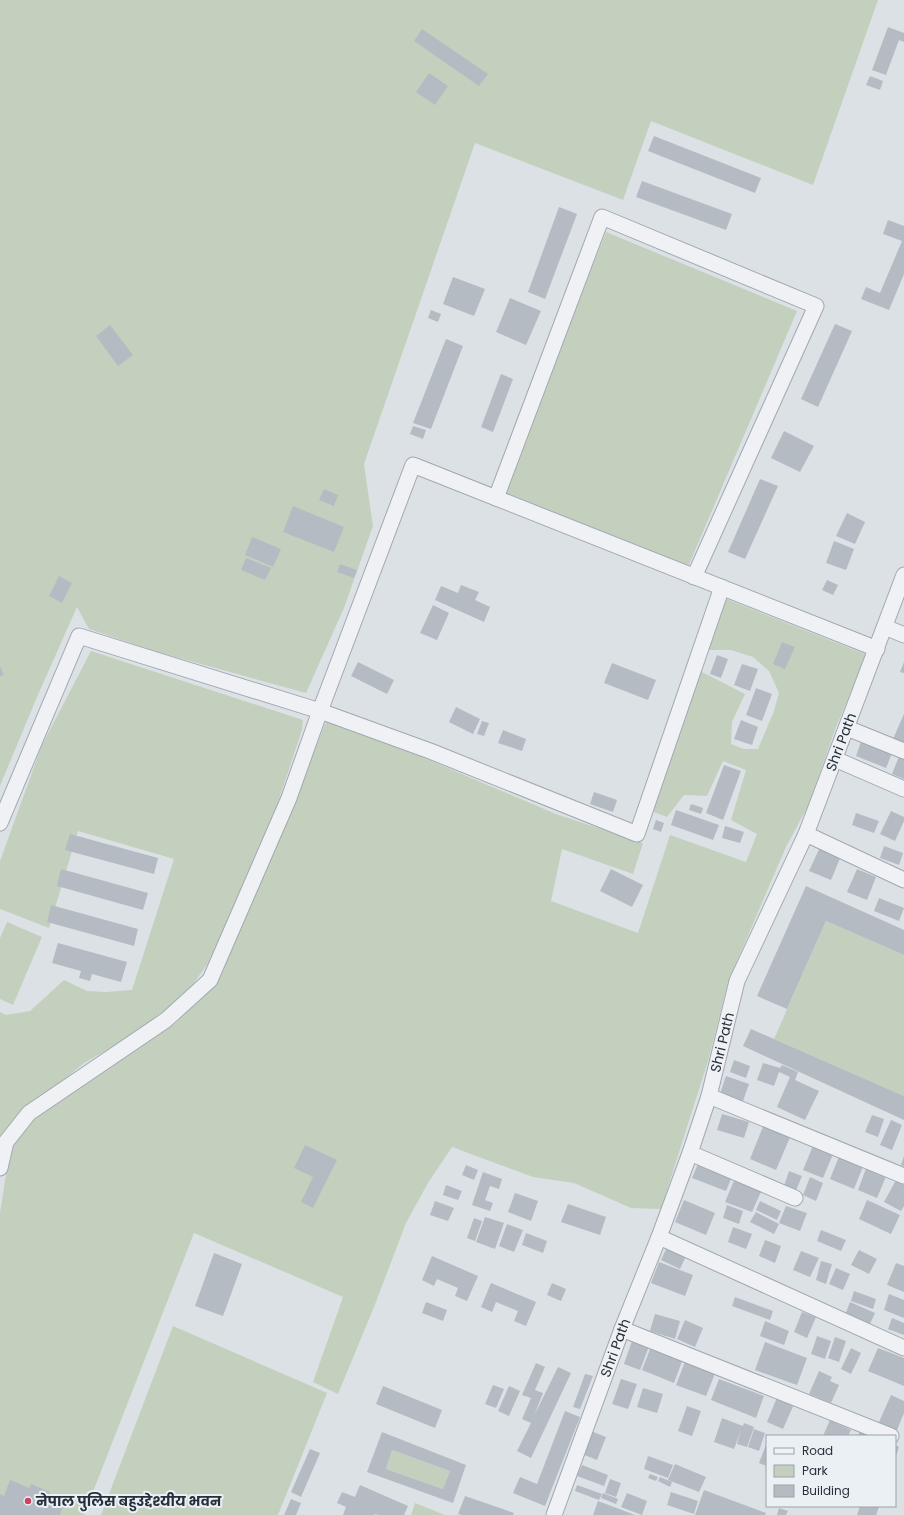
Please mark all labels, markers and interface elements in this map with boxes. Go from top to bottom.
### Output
street label: Shri Path [821,710,861,774]
street label: Shri Path [705,1010,739,1075]
street label: Shri Path [595,1315,635,1380]
legend [766,1435,896,1507]
text: Road [802,1442,833,1459]
text: Park [802,1462,829,1479]
text: Building [802,1482,850,1499]
place label: नेपाल पुलिस बहुउद्देश्यीय भवन [35,1491,222,1512]
marker: नेपाल पुलिस बहुउद्देश्यीय भवन [23,1496,33,1506]

